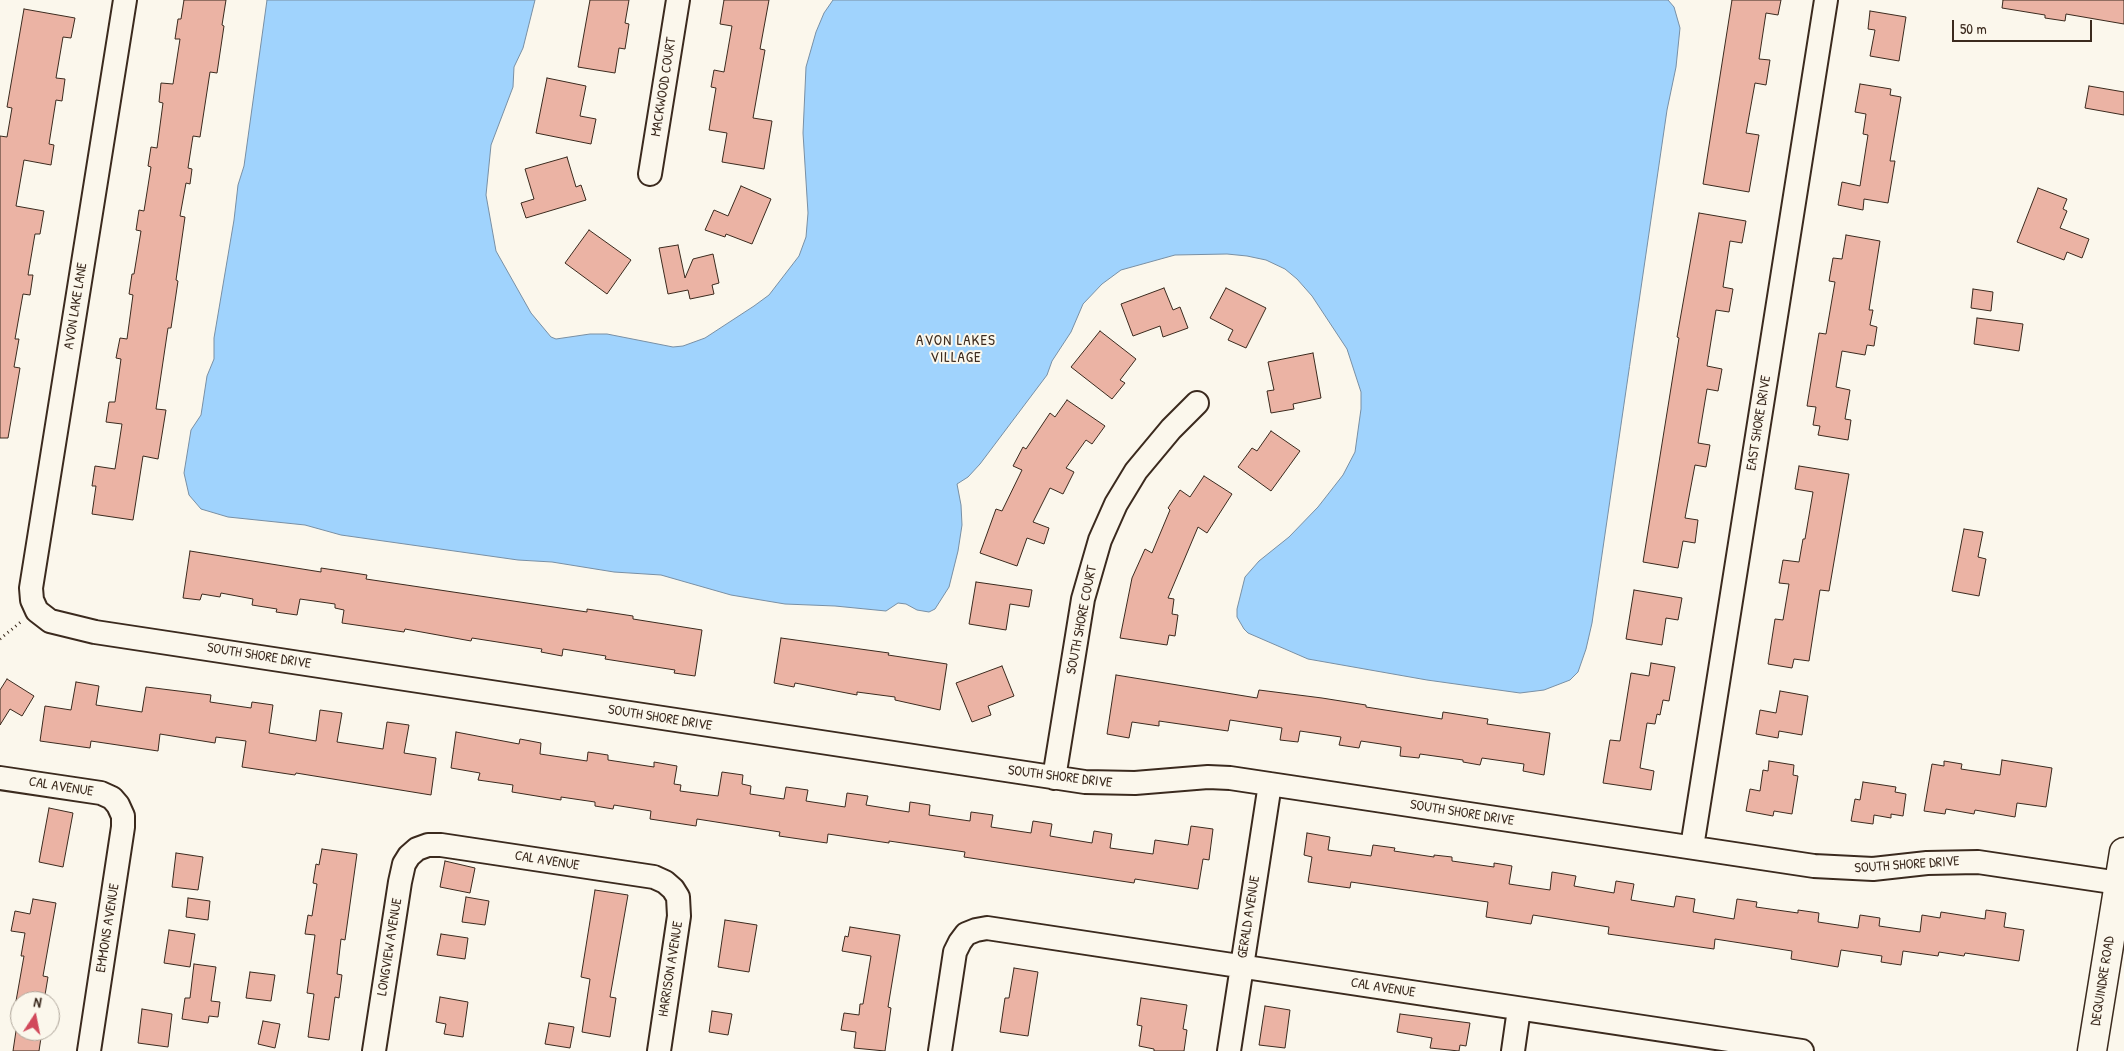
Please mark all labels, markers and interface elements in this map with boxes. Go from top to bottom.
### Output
scale bar [1954,10,2094,42]
text: 50 m [1960,18,1987,39]
street label: MACKWOOD COURT [648,36,680,138]
street label: AVON LAKE LANE [61,261,91,351]
district label: AVON LAKES VILLAGE [915,332,997,367]
street label: EAST SHORE DRIVE [1743,374,1775,472]
street label: SOUTH SHORE COURT [1063,564,1101,676]
street label: SOUTH SHORE DRIVE [206,639,312,673]
street label: SOUTH SHORE DRIVE [607,701,713,735]
street label: SOUTH SHORE DRIVE [1007,762,1113,792]
street label: CAL AVENUE [28,774,94,800]
street label: SOUTH SHORE DRIVE [1409,796,1515,830]
street label: CAL AVENUE [514,848,580,874]
street label: SOUTH SHORE DRIVE [1854,853,1960,877]
street label: GERALD AVENUE [1234,875,1264,959]
street label: EMMONS AVENUE [93,882,123,974]
street label: LONGVIEW AVENUE [374,897,406,997]
street label: HARRISON AVENUE [655,920,687,1018]
street label: DEQUINDRE ROAD [2088,935,2118,1027]
street label: CAL AVENUE [1350,975,1416,1001]
north arrow [10,991,60,1041]
text: N [32,992,43,1012]

